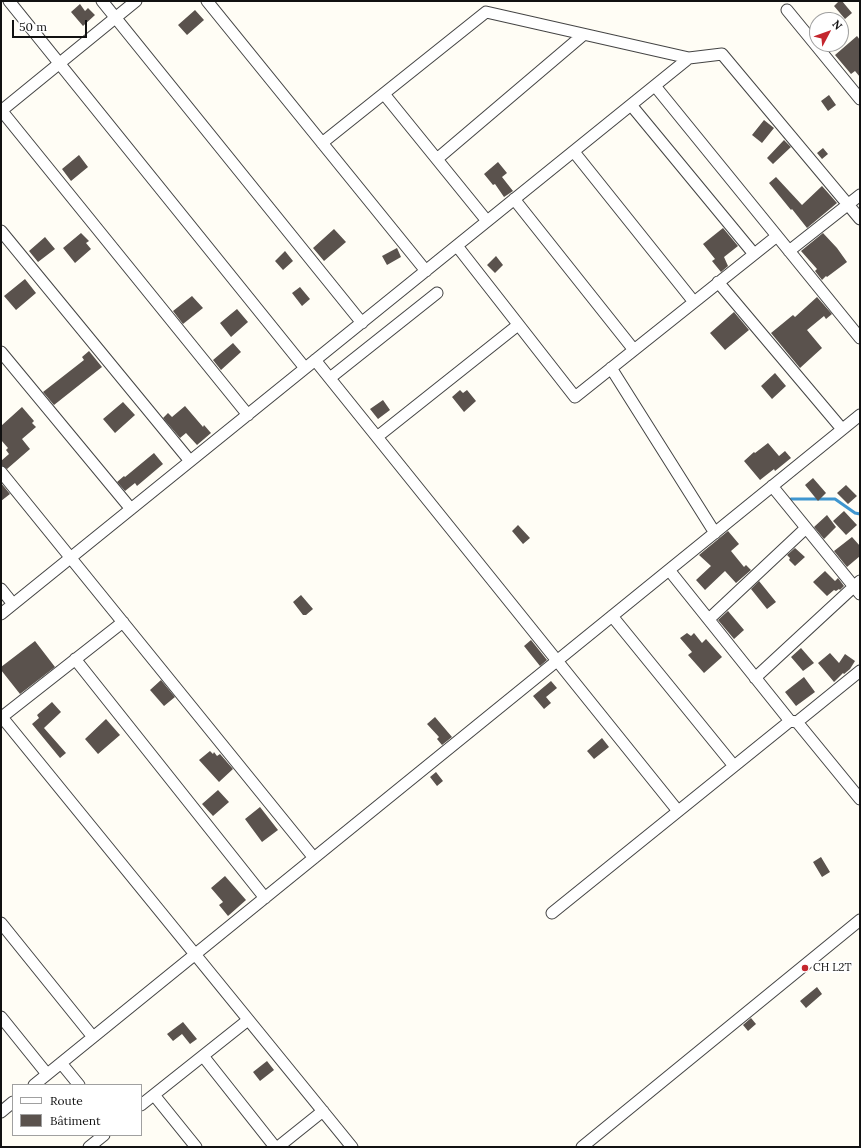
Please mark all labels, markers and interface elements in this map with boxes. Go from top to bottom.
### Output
scale bar [14,12,89,38]
north arrow [809,12,849,52]
text: N [829,17,845,33]
text: 50 m [19,19,47,34]
place label: CH L2T [813,961,851,975]
marker: CH L2T [800,963,810,973]
legend [12,1084,142,1136]
text: Route [50,1093,83,1108]
text: Bâtiment [50,1113,101,1128]

